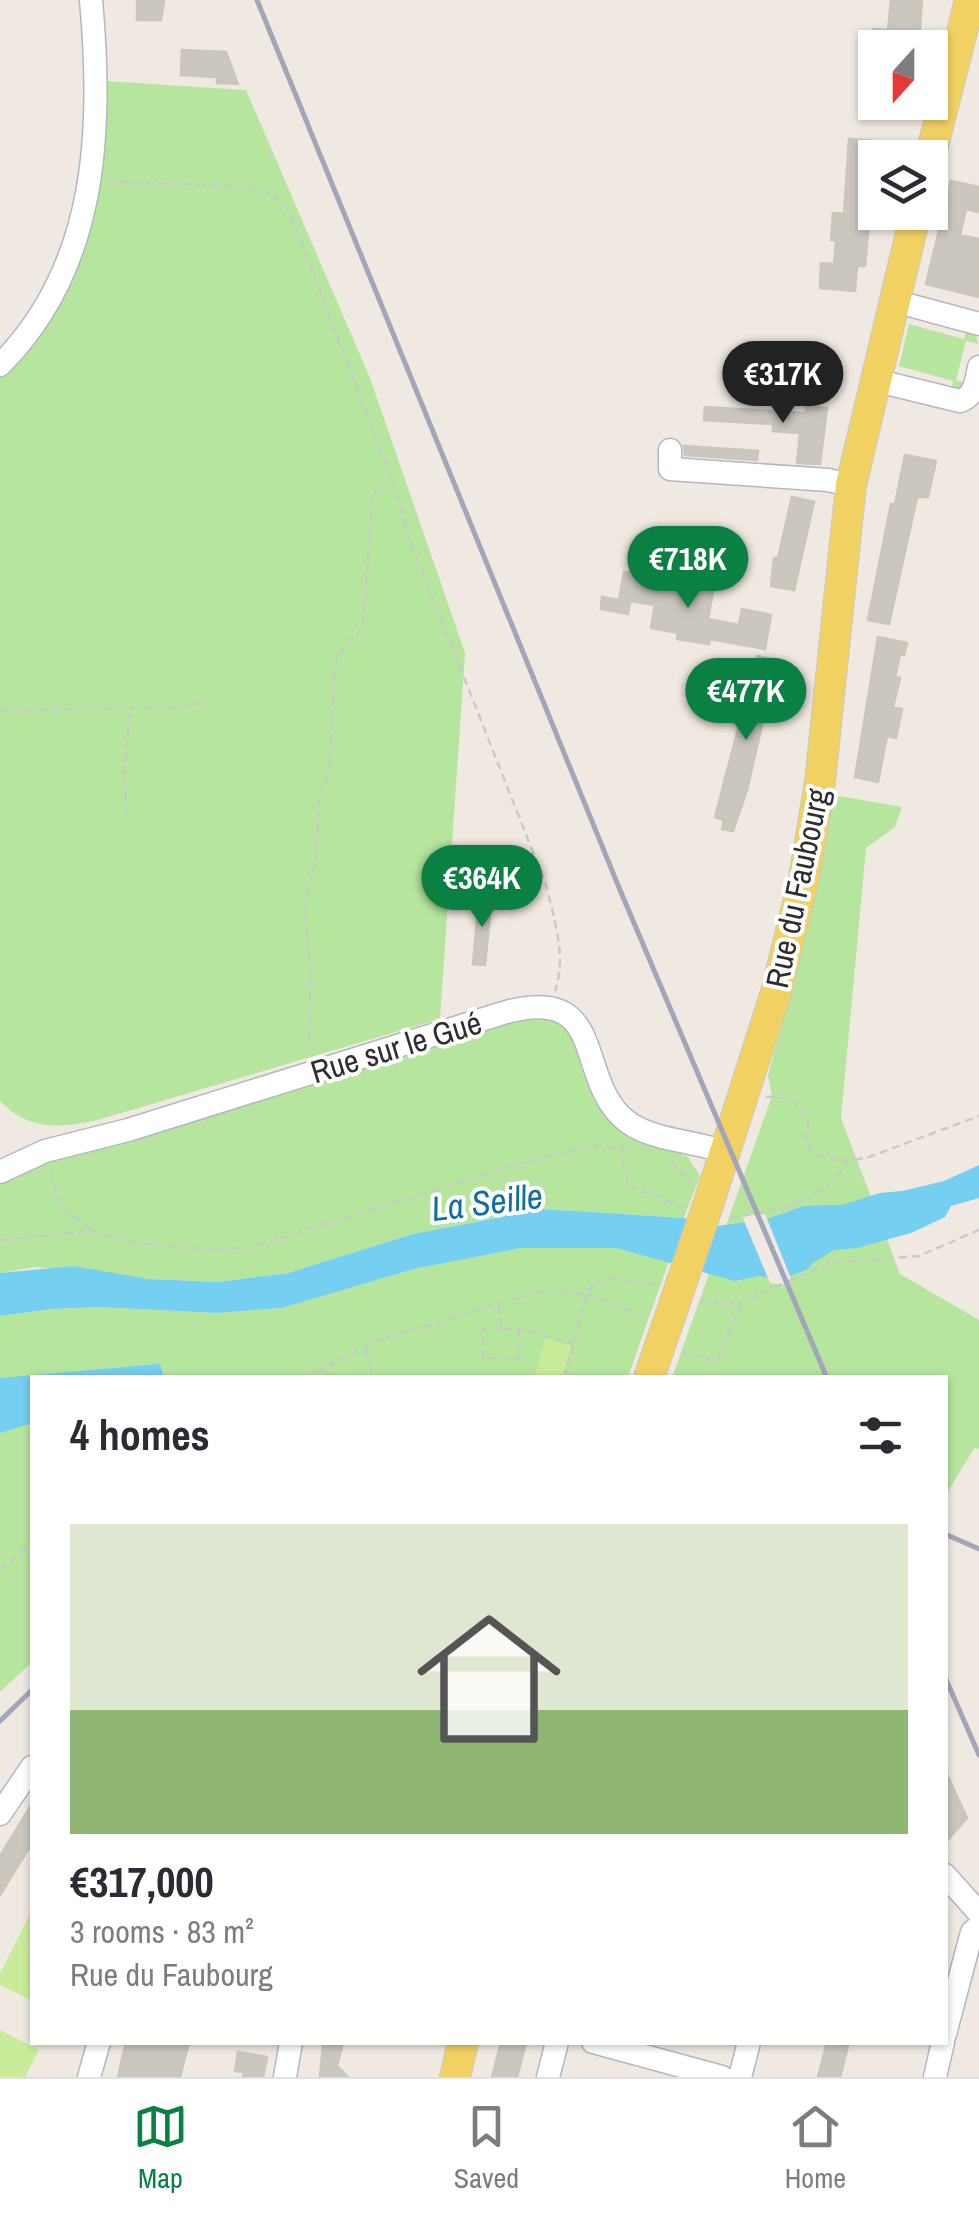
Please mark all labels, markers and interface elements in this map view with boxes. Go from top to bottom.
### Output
north arrow [858,30,948,120]
map controls [858,30,948,230]
button: layers [858,140,948,230]
pin: €317K [713,341,853,426]
text: €317K [744,352,822,395]
pin: €718K [618,526,758,611]
text: €718K [649,537,727,580]
pin: €477K [676,658,816,743]
text: €477K [707,669,785,712]
street label: Rue du Faubourg [755,784,839,992]
pin: €364K [412,845,552,930]
text: €364K [443,856,521,899]
street label: Rue sur le Gué [305,1001,487,1093]
water label: La Seille [429,1172,545,1232]
text: 4 homes [70,1407,210,1463]
icon: filters [853,1408,908,1463]
icon: home [399,1589,579,1769]
text: €317,000 [70,1854,214,1910]
text: 3 rooms · 83 m² [70,1910,254,1953]
text: Rue du Faubourg [70,1953,273,1996]
tab: Map [133,2099,188,2197]
tab: Saved [454,2099,519,2197]
tab: Home [785,2099,846,2197]

